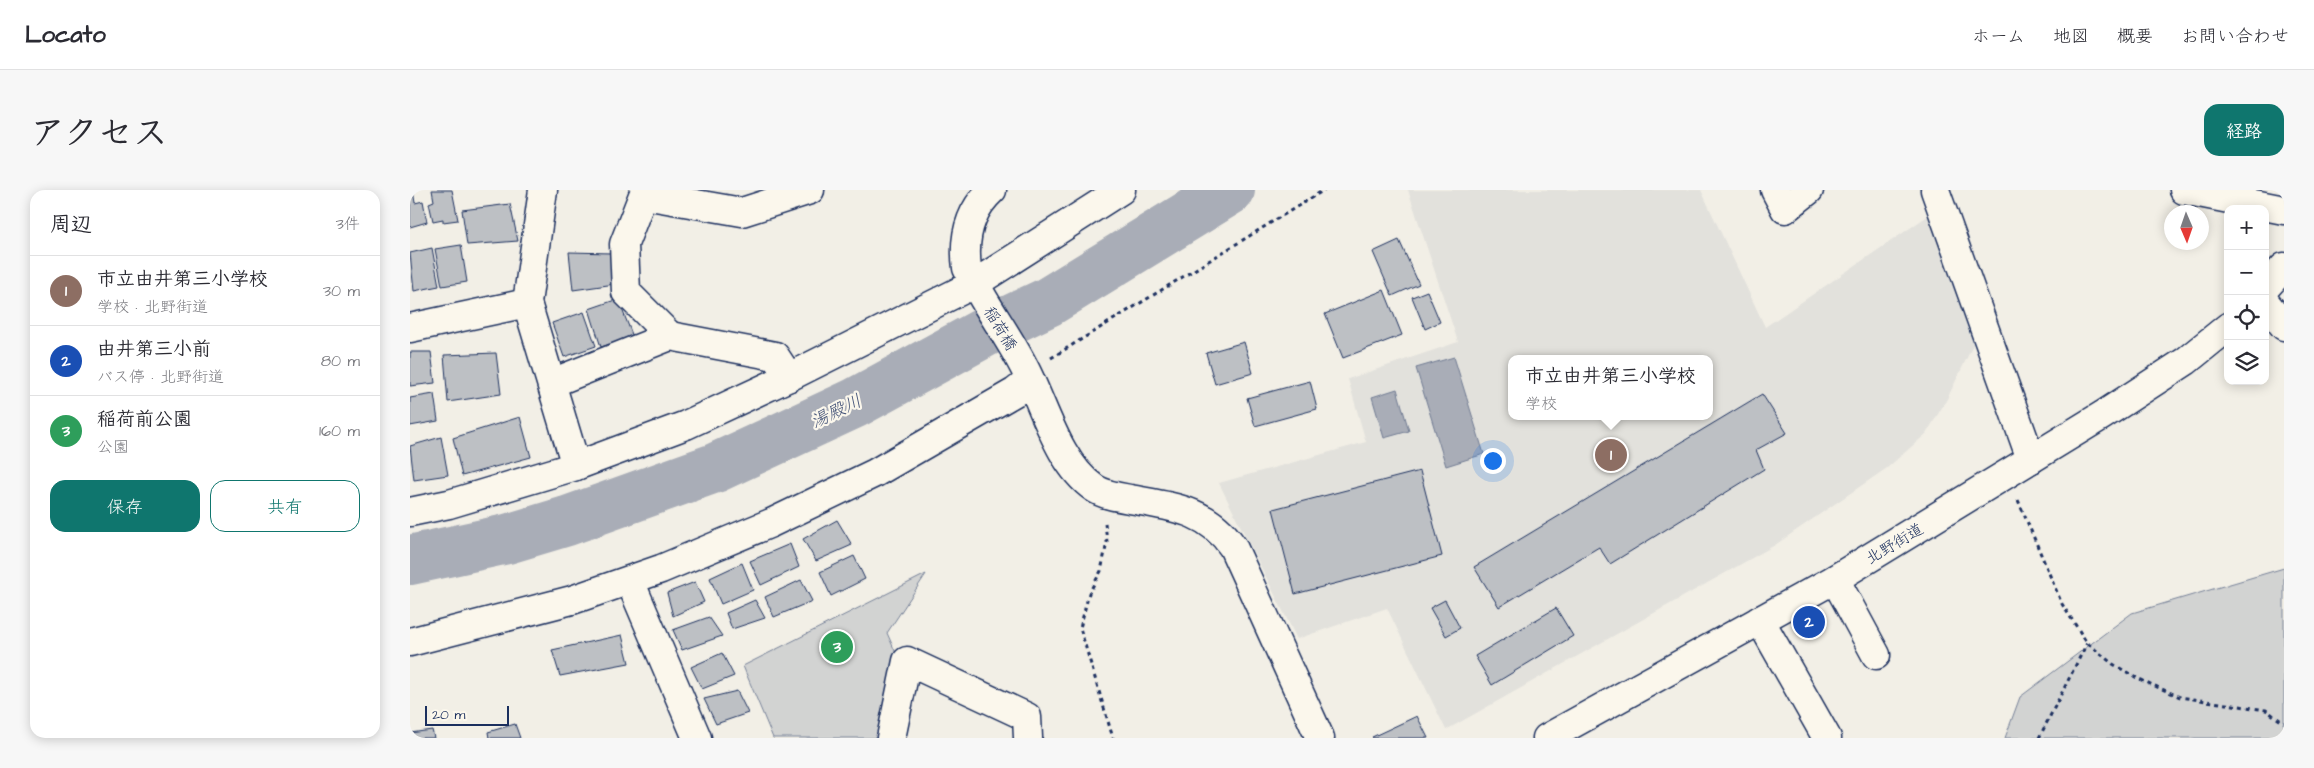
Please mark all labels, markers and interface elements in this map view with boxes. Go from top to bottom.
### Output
text: Locato [25,18,106,52]
text: ホーム [1972,24,2025,49]
text: 地図 [2053,24,2089,49]
text: 概要 [2117,24,2153,49]
text: お問い合わせ [2181,24,2289,49]
button: 経路 [2204,104,2284,156]
text: アクセス [30,109,168,158]
north arrow [2164,205,2209,250]
map controls [2224,205,2269,385]
button: + [2224,205,2269,250]
text: 周辺 [50,210,92,239]
text: 3件 [336,213,360,235]
button: − [2224,250,2269,295]
text: 市立由井第三小学校 [97,266,268,293]
text: 1 [65,280,67,302]
text: 30 m [323,280,360,302]
button: locate [2224,295,2269,340]
text: 学校 · 北野街道 [97,296,208,318]
street label: 稲荷橋 [978,302,1022,355]
text: 由井第三小前 [97,336,211,363]
button: layers [2224,340,2269,385]
text: 2 [61,350,71,372]
text: 80 m [321,350,360,372]
popup [1508,355,1713,420]
text: 市立由井第三小学校 [1525,363,1696,390]
text: バス停 · 北野街道 [97,366,224,388]
water label: 湯殿川 [806,388,866,435]
text: 学校 [1525,393,1557,415]
text: 稲荷前公園 [97,406,192,433]
text: 3 [62,420,70,442]
text: 160 m [319,420,360,442]
text: 公園 [97,436,129,458]
pin: 1 [1595,436,1627,474]
your location [1480,448,1506,474]
button: 保存 [50,480,200,532]
button: 共有 [210,480,360,532]
street label: 北野街道 [1861,518,1928,570]
pin: 2 [1793,603,1825,641]
pin: 3 [821,628,853,666]
scale bar [425,703,509,726]
text: 20 m [432,705,465,725]

